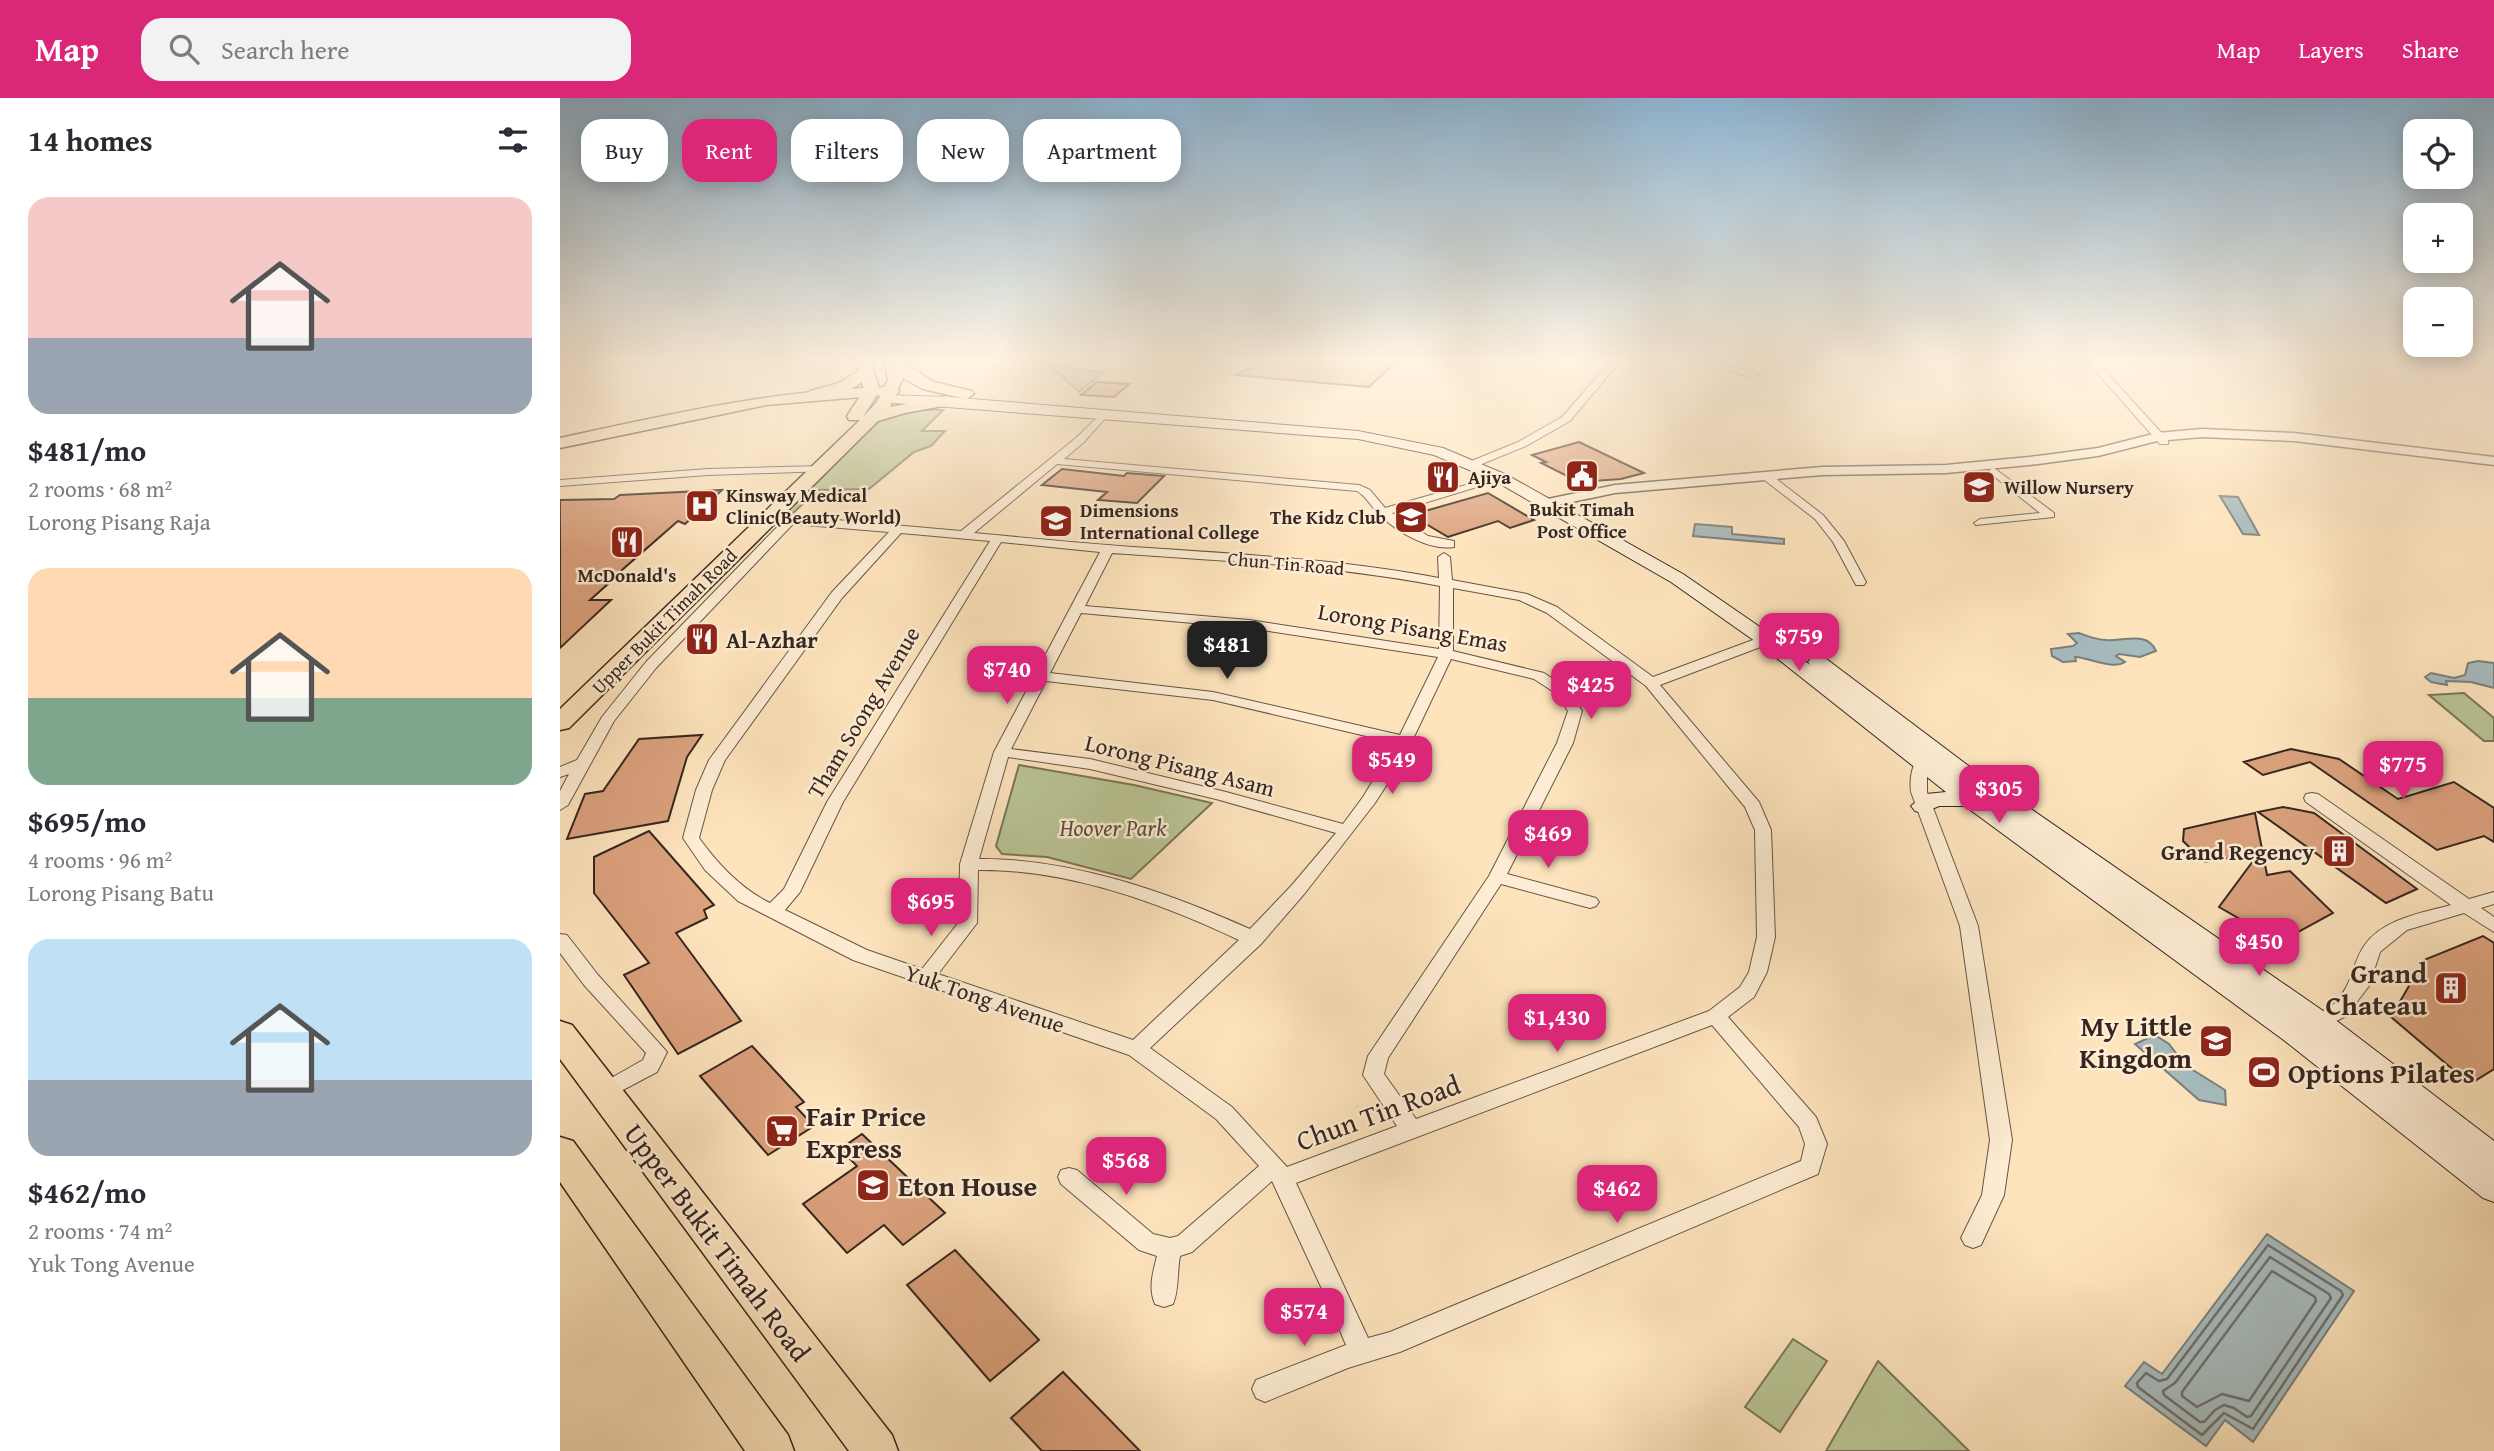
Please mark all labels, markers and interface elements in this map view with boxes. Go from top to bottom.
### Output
search box [141,18,631,81]
text: Map [35,25,99,73]
icon: search [165,30,203,68]
text: Search here [221,30,349,69]
text: Map [2217,32,2260,67]
text: Layers [2298,32,2364,67]
text: Share [2402,32,2459,67]
text: 14 homes [28,118,153,162]
chip: Buy [581,119,668,182]
chip: Rent [682,119,777,182]
chip: Filters [791,119,903,182]
chip: New [917,119,1009,182]
chip: Apartment [1023,119,1181,182]
map controls [2403,119,2473,357]
button: locate [2403,119,2473,189]
icon: filters [494,121,532,159]
button: + [2403,203,2473,273]
icon: home [217,243,343,369]
button: − [2403,287,2473,357]
text: $481/mo [28,428,146,472]
public building icon: Bukit Timah Post Office [1563,457,1601,495]
restaurant icon: Ajiya [1424,458,1462,496]
place label: Ajiya [1468,463,1511,491]
school or university icon: Willow Nursery [1960,468,1998,506]
text: 2 rooms · 68 m² [28,472,172,505]
place label: Willow Nursery [2004,473,2134,501]
place label: Kinsway Medical Clinic(Beauty World) [726,481,901,531]
hospital icon: Kinsway Medical Clinic(Beauty World) [683,487,721,525]
place label: Bukit Timah Post Office [1529,495,1635,545]
place label: Dimensions International College [1080,496,1259,546]
school or university icon: The Kidz Club [1392,498,1430,536]
school or university icon: Dimensions International College [1037,502,1075,540]
place label: The Kidz Club [1270,503,1386,531]
text: Lorong Pisang Raja [28,505,211,538]
restaurant icon: McDonald's [608,523,646,561]
street label: Upper Bukit Timah Road [585,541,744,700]
street label: Chun Tin Road [1227,544,1346,582]
place label: McDonald's [578,561,676,589]
street label: Lorong Pisang Emas [1316,594,1510,660]
icon: home [217,614,343,740]
pin: $759 [1758,614,1840,673]
text: $759 [1775,619,1823,652]
restaurant icon: Al-Azhar [683,620,721,658]
street label: Tham Soong Avenue [799,620,927,804]
pin: $481 [1186,622,1268,681]
place label: Al-Azhar [726,623,818,656]
text: $481 [1203,627,1251,660]
pin: $740 [966,646,1048,706]
text: $740 [983,652,1031,685]
pin: $425 [1550,662,1632,721]
text: $425 [1567,667,1615,700]
street label: Lorong Pisang Asam [1082,725,1278,805]
pin: $549 [1351,736,1433,796]
text: $549 [1368,742,1416,775]
pin: $775 [2362,742,2444,801]
text: $775 [2379,747,2427,780]
pin: $305 [1958,766,2040,825]
text: $305 [1975,771,2023,804]
text: $695/mo [28,799,146,843]
pin: $469 [1507,810,1589,870]
park label: Hoover Park [1058,811,1167,844]
text: $469 [1524,816,1572,849]
building icon: Grand Regency [2320,832,2358,870]
place label: Grand Regency [2161,835,2314,868]
text: 4 rooms · 96 m² [28,843,172,876]
text: Lorong Pisang Batu [28,876,214,909]
pin: $695 [890,878,972,938]
text: $695 [907,884,955,917]
pin: $450 [2218,918,2300,978]
text: $450 [2235,924,2283,957]
place label: Grand Chateau [2326,952,2428,1025]
street label: Yuk Tong Avenue [901,955,1069,1041]
building icon: Grand Chateau [2432,969,2470,1007]
icon: home [217,985,343,1111]
pin: $1,430 [1500,995,1614,1054]
text: $1,430 [1524,1000,1590,1033]
place label: My Little Kingdom [2079,1005,2192,1078]
school or university icon: My Little Kingdom [2197,1022,2235,1060]
place label: Options Pilates [2288,1052,2475,1093]
sports icon: Options Pilates [2245,1053,2283,1091]
street label: Chun Tin Road [1290,1063,1466,1161]
place label: Fair Price Express [806,1095,926,1168]
supermarket icon: Fair Price Express [763,1112,801,1150]
street label: Upper Bukit Timah Road [615,1114,821,1370]
pin: $568 [1085,1138,1167,1197]
text: $568 [1102,1143,1150,1176]
place label: Eton House [898,1165,1037,1206]
school or university icon: Eton House [854,1166,892,1204]
pin: $462 [1576,1166,1658,1225]
text: $462/mo [28,1170,146,1214]
text: $462 [1593,1171,1641,1204]
text: 2 rooms · 74 m² [28,1214,172,1247]
text: Yuk Tong Avenue [28,1247,195,1280]
pin: $574 [1263,1288,1345,1348]
text: $574 [1280,1294,1328,1327]

